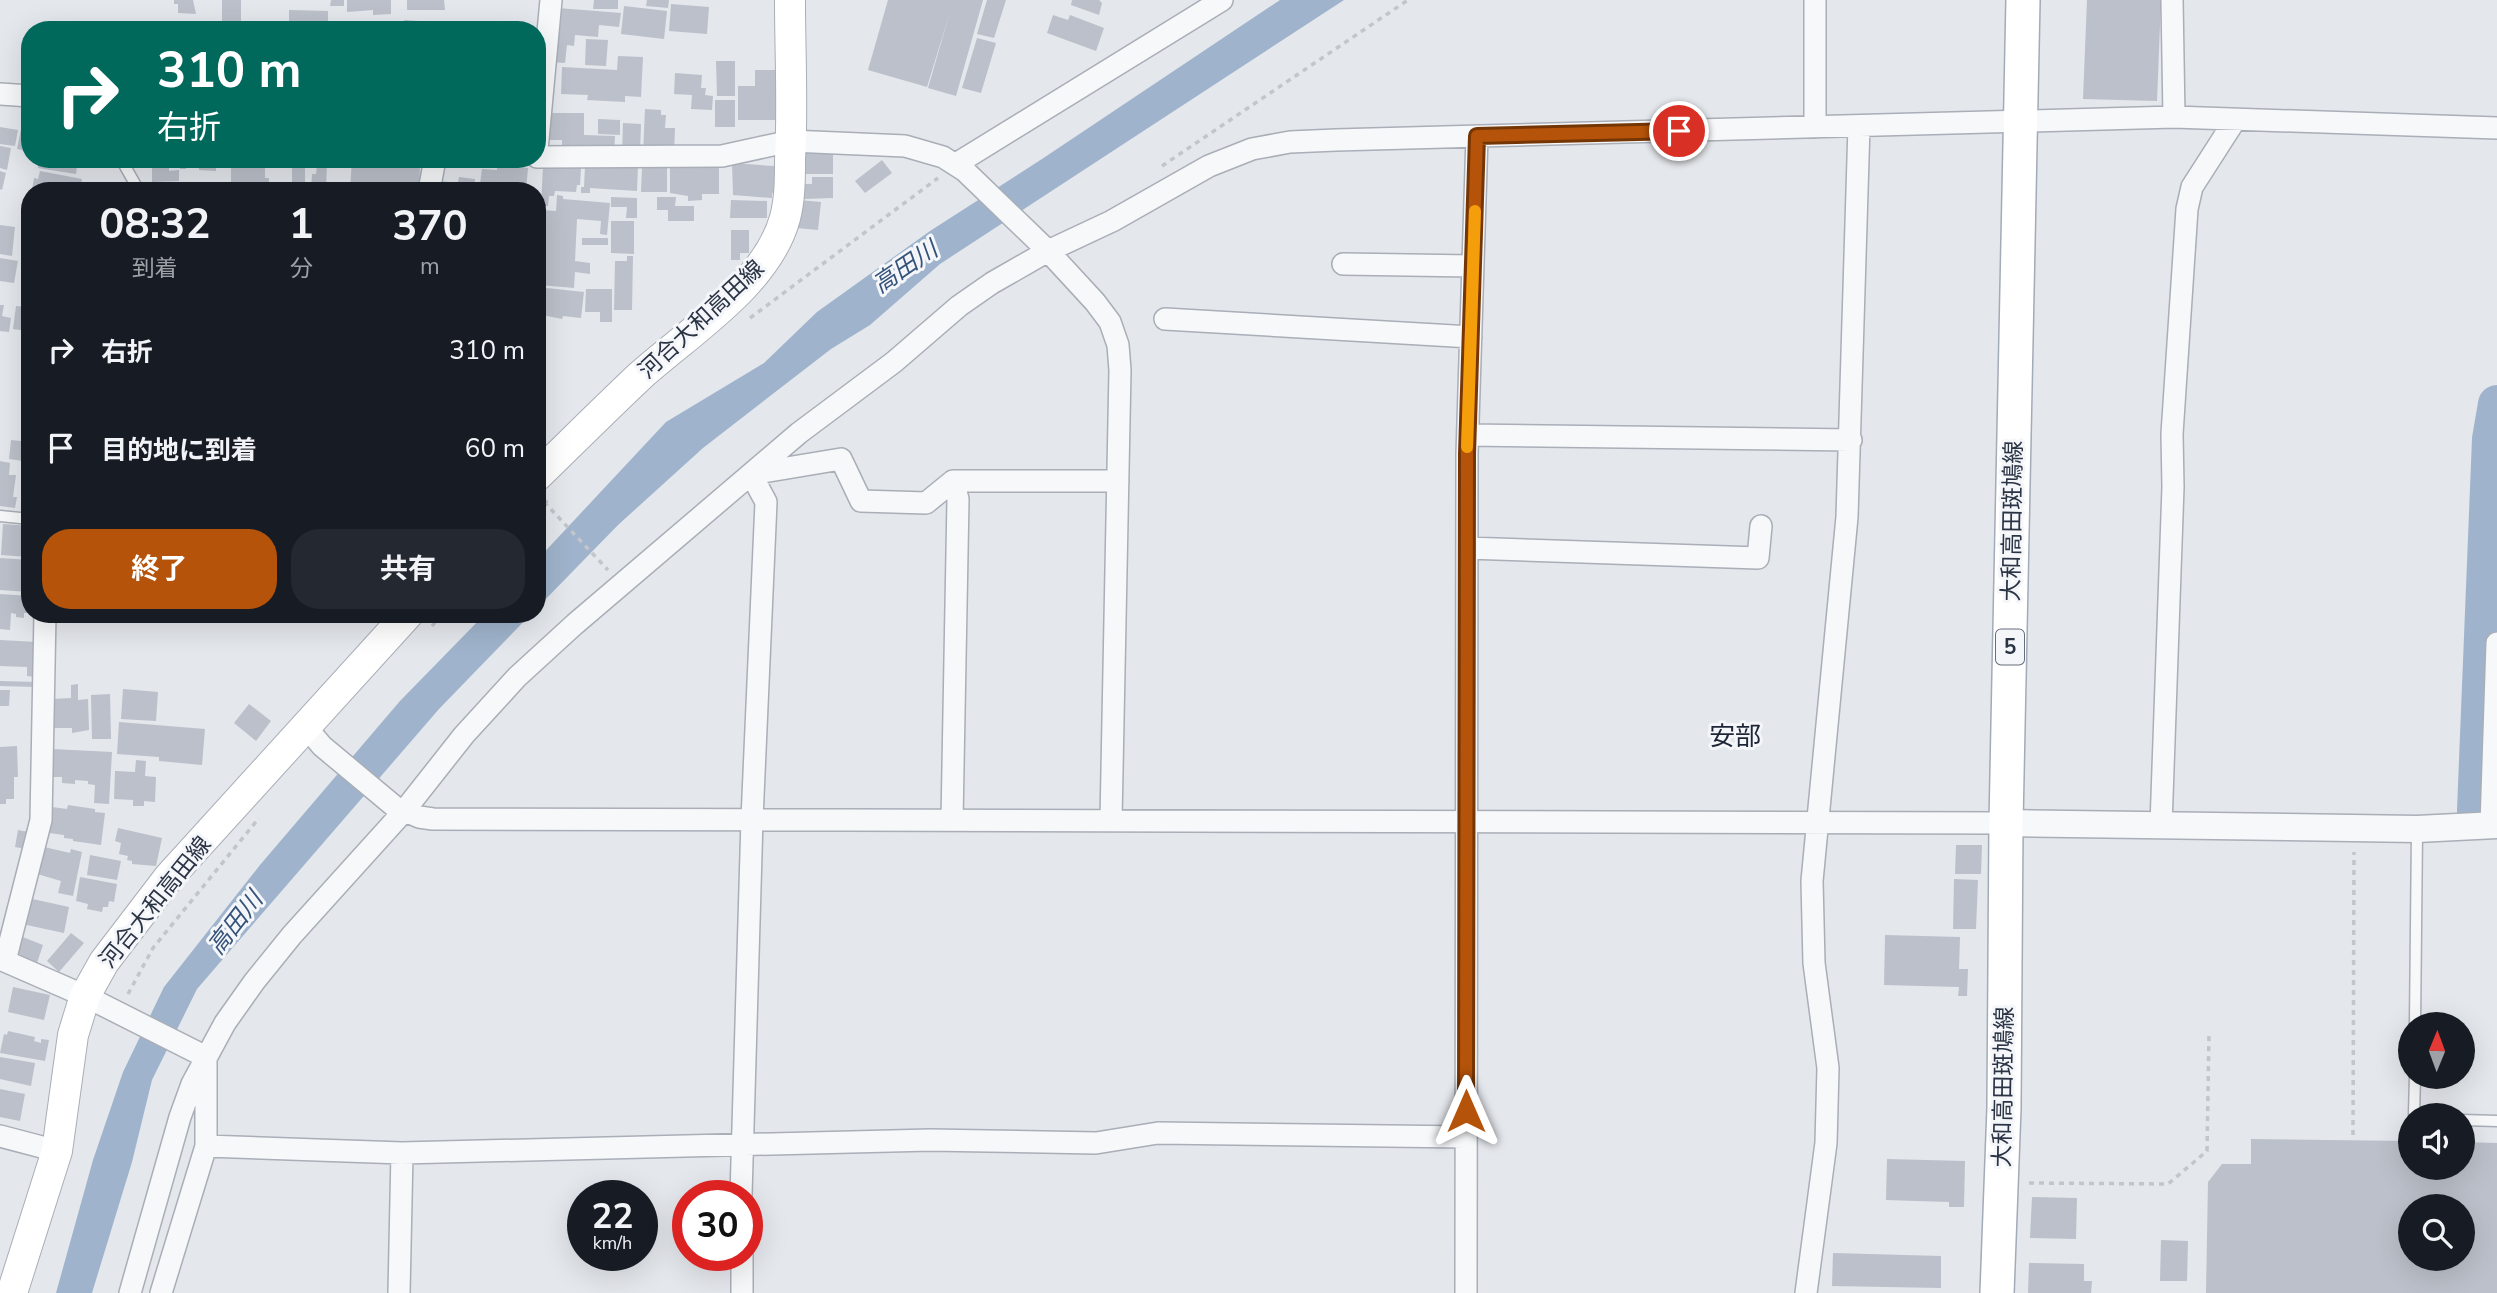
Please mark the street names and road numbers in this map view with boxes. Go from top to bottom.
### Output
street label: 河合大和高田線 [632,253,771,386]
street label: 大和高田斑鳩線 [1996,440,2029,602]
road number: 5 [1996,630,2024,664]
street label: 河合大和高田線 [93,830,218,975]
street label: 大和高田斑鳩線 [1987,1006,2020,1168]

